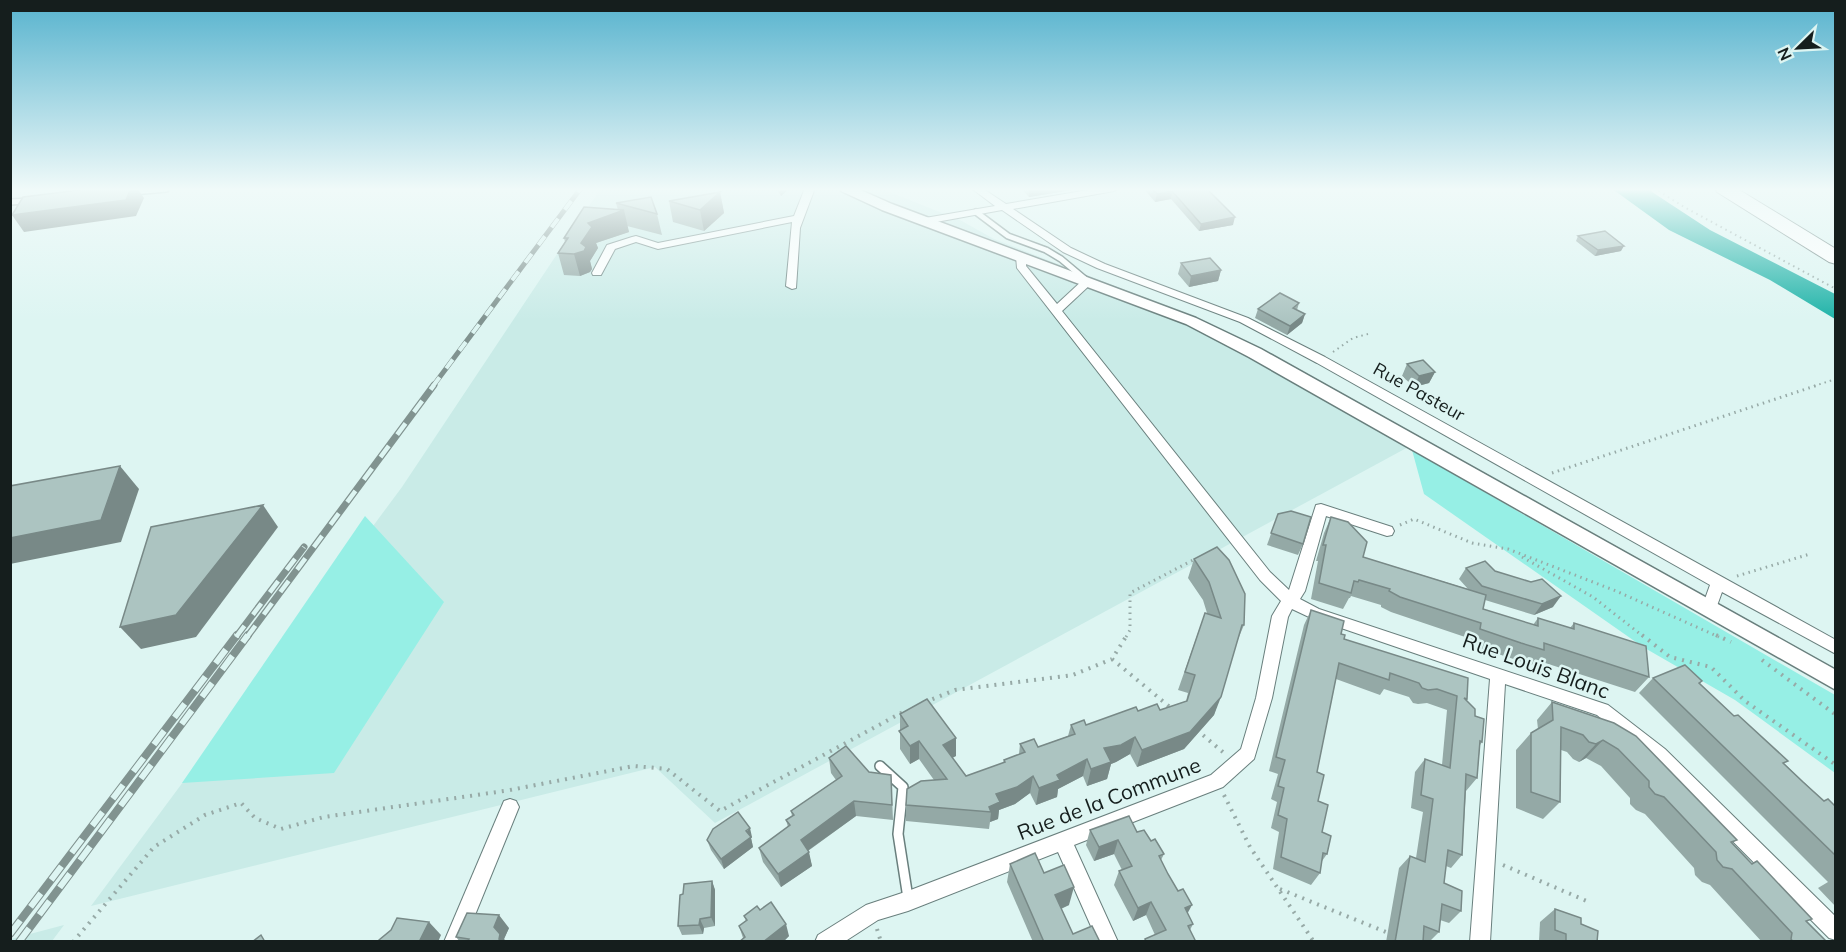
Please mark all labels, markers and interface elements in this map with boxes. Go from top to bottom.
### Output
north arrow [1768,18,1828,78]
text: N [1773,45,1796,64]
street label: Rue Pasteur [1369,357,1469,426]
street label: Rue Louis Blanc [1459,626,1613,704]
street label: Rue de la Commune [1013,751,1204,845]

